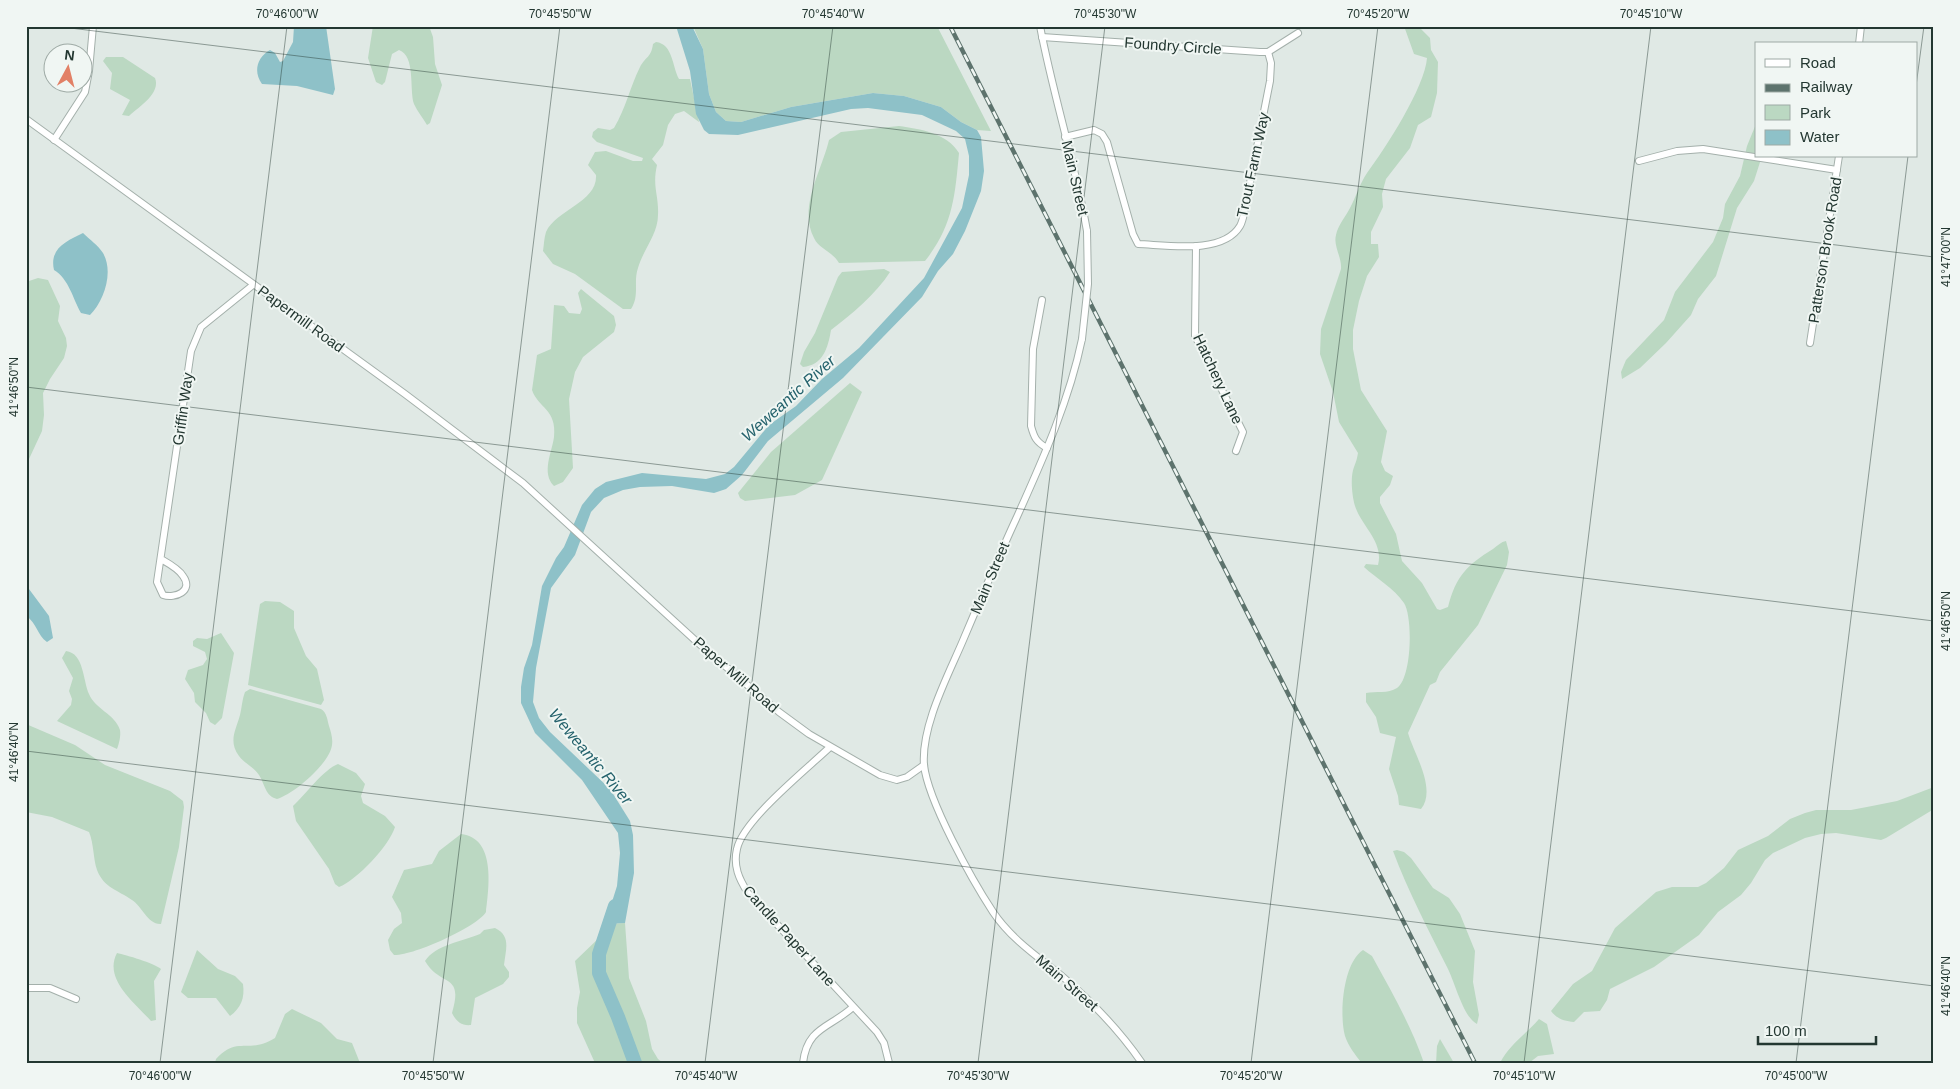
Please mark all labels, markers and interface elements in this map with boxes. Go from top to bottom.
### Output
text: 70°46'00"W [256,7,319,21]
text: 70°45'50"W [529,7,592,21]
text: 70°45'40"W [802,7,865,21]
text: 70°45'30"W [1074,7,1137,21]
text: 70°45'20"W [1347,7,1410,21]
text: 70°45'10"W [1620,7,1683,21]
street label: Foundry Circle [1124,34,1222,57]
north arrow [42,42,92,92]
legend [1755,42,1918,158]
text: N [64,47,76,64]
text: Road [1800,54,1836,71]
text: Railway [1800,78,1853,95]
text: Park [1800,104,1831,121]
street label: Trout Farm Way [1233,110,1272,219]
text: Water [1800,128,1839,145]
street label: Main Street [1059,139,1093,218]
street label: Patterson Brook Road [1805,176,1844,324]
text: 41°47'00"N [1939,227,1953,287]
street label: Papermill Road [255,282,348,356]
street label: Hatchery Lane [1190,331,1247,427]
water label: Weweantic River [738,352,839,445]
text: 41°46'50"N [7,357,21,417]
street label: Griffin Way [169,371,196,446]
street label: Main Street [967,538,1013,616]
text: 41°46'50"N [1939,591,1953,651]
street label: Paper Mill Road [690,633,782,716]
water label: Weweantic River [546,705,636,808]
text: 41°46'40"N [7,722,21,782]
street label: Candle Paper Lane [740,882,839,989]
street label: Main Street [1033,951,1102,1015]
text: 41°46'40"N [1939,956,1953,1016]
scale bar [1758,1014,1875,1046]
text: 100 m [1765,1022,1807,1039]
text: 70°46'00"W [129,1069,192,1083]
text: 70°45'50"W [402,1069,465,1083]
text: 70°45'40"W [675,1069,738,1083]
text: 70°45'30"W [947,1069,1010,1083]
text: 70°45'20"W [1220,1069,1283,1083]
text: 70°45'10"W [1493,1069,1556,1083]
text: 70°45'00"W [1765,1069,1828,1083]

